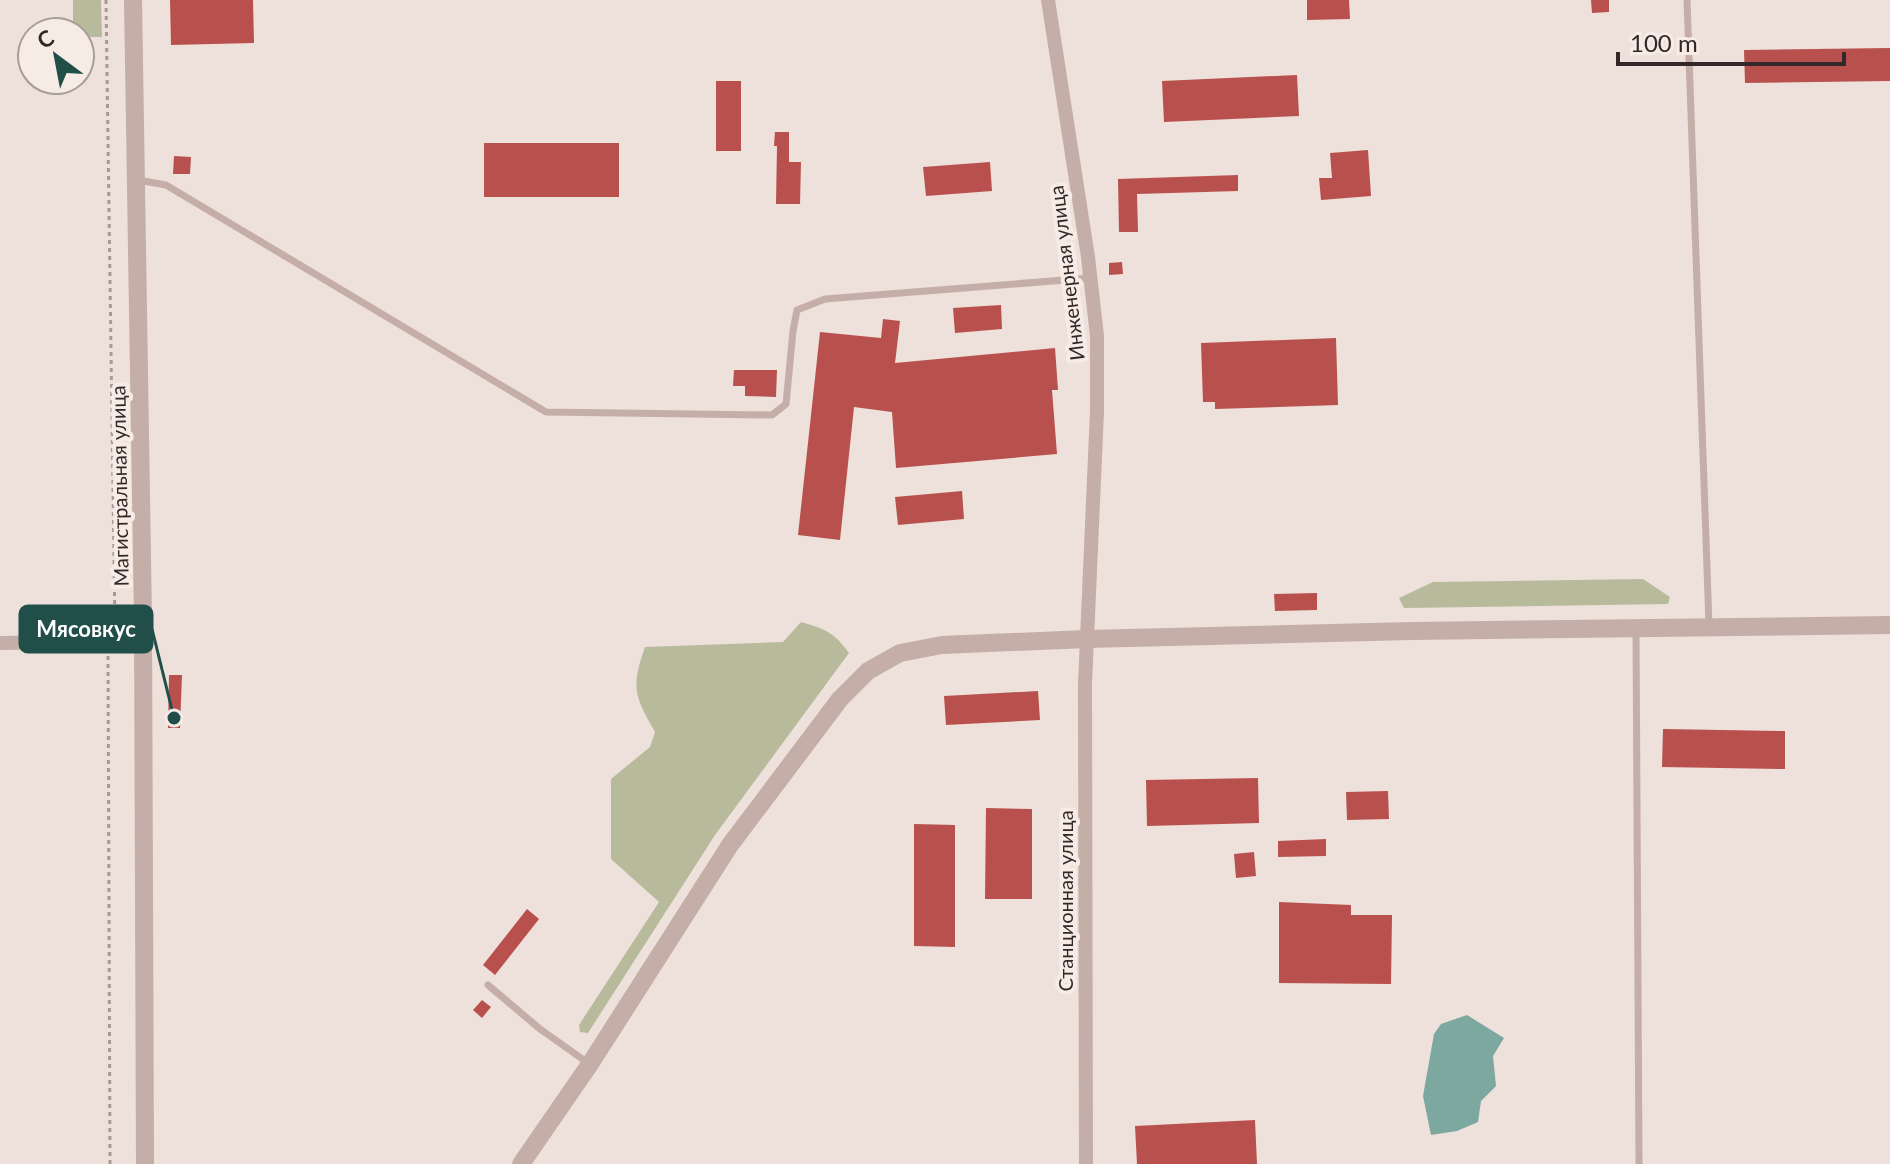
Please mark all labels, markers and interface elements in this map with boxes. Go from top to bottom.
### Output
north arrow [16,16,96,96]
scale bar [1618,16,1844,66]
text: С [32,23,59,54]
text: 100 m [1630,28,1698,57]
street label: Инженерная улица [1043,184,1089,362]
street label: Магистральная улица [105,385,133,587]
callout: Мясовкус [20,606,152,652]
text: Мясовкус [36,615,136,642]
street label: Станционная улица [1053,810,1077,992]

